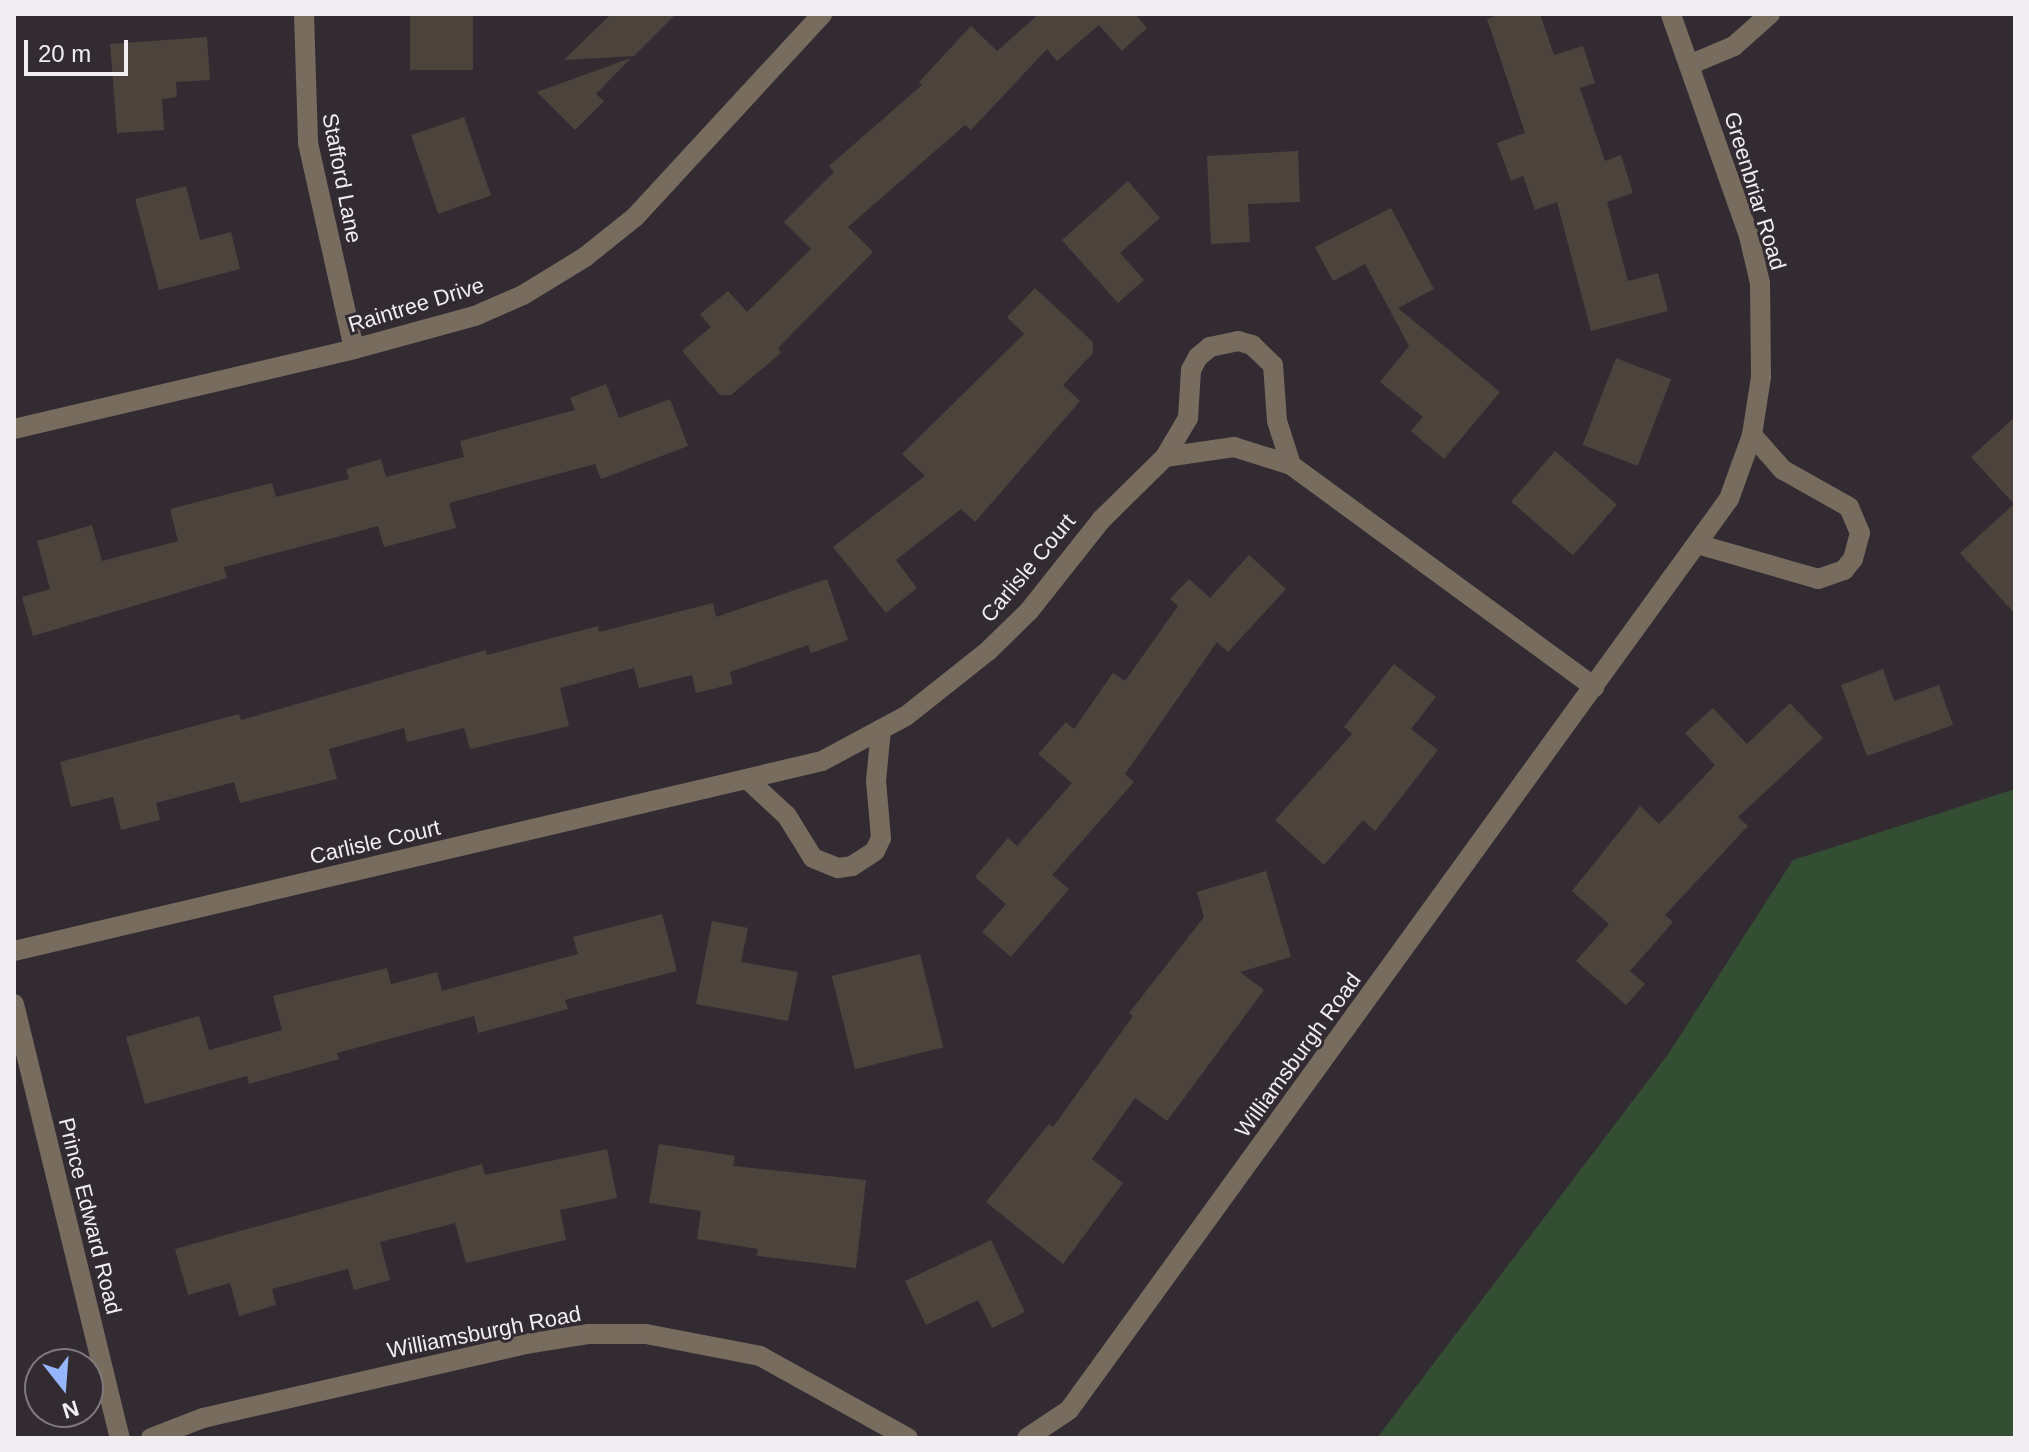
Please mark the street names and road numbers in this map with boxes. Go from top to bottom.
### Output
street label: Greenbriar Road [1718,109,1792,273]
street label: Stafford Lane [316,111,368,245]
street label: Raintree Drive [345,272,487,338]
street label: Carlisle Court [975,508,1081,628]
street label: Carlisle Court [307,814,443,870]
street label: Williamsburgh Road [1229,968,1367,1142]
street label: Prince Edward Road [53,1115,127,1317]
street label: Williamsburgh Road [385,1300,583,1364]

